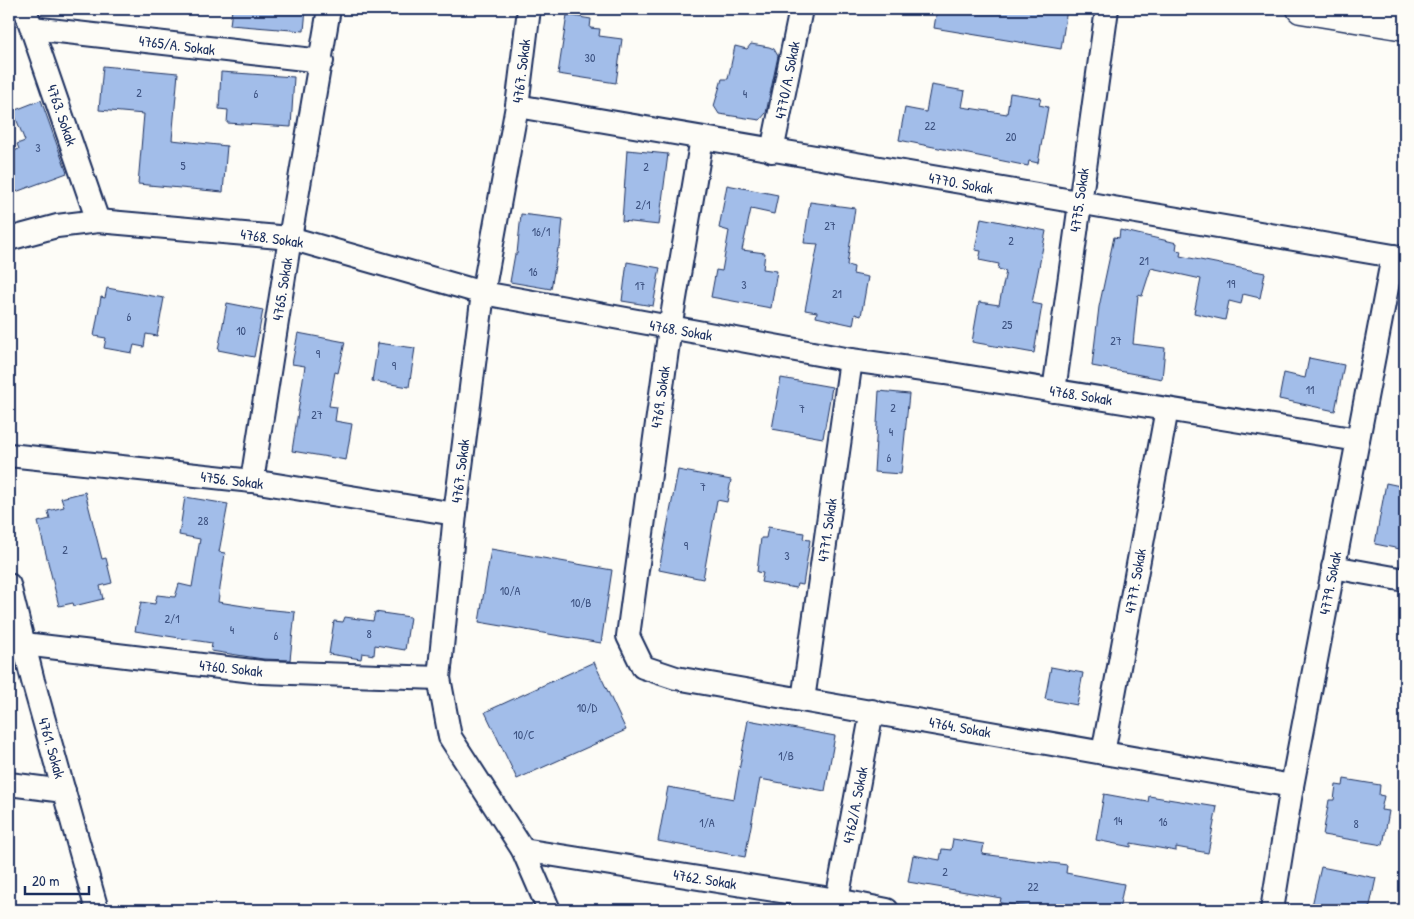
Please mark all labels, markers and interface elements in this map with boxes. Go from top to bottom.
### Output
street label: 4765/A. Sokak [138,30,216,60]
street label: 4767. Sokak [507,38,535,104]
street label: 4770/A. Sokak [769,39,805,121]
house number: 30 [585,49,595,66]
street label: 4763. Sokak [42,81,82,149]
house number: 2 [136,84,142,101]
house number: 6 [254,85,259,102]
house number: 4 [743,85,748,102]
house number: 22 [924,117,936,134]
house number: 20 [1006,128,1017,145]
house number: 3 [35,139,41,156]
house number: 5 [180,157,186,174]
house number: 2 [643,158,649,175]
street label: 4775. Sokak [1064,166,1094,234]
street label: 4770. Sokak [927,167,995,199]
house number: 2/1 [635,196,651,213]
house number: 27 [824,217,836,234]
street label: 4768. Sokak [239,223,305,253]
house number: 16/1 [532,223,550,240]
house number: 2 [1008,232,1014,249]
house number: 21 [1139,252,1149,269]
street label: 4765. Sokak [267,256,297,322]
house number: 16 [528,263,538,280]
house number: 19 [1227,275,1236,292]
house number: 3 [741,276,747,293]
house number: 17 [635,277,645,294]
house number: 21 [832,285,842,302]
house number: 6 [127,308,132,325]
street label: 4768. Sokak [648,314,714,346]
house number: 25 [1002,316,1012,333]
house number: 10 [236,322,246,339]
house number: 27 [1110,332,1122,349]
house number: 9 [316,345,321,362]
house number: 9 [392,357,397,374]
street label: 4769. Sokak [645,365,675,429]
street label: 4768. Sokak [1048,380,1114,410]
house number: 11 [1306,381,1314,398]
house number: 2 [890,399,896,416]
house number: 7 [799,400,805,417]
house number: 27 [311,406,323,423]
house number: 4 [889,423,894,440]
street label: 4767. Sokak [446,438,474,504]
house number: 6 [887,449,892,466]
street label: 4756. Sokak [199,466,265,494]
house number: 7 [700,478,706,495]
street label: 4771. Sokak [812,497,842,563]
house number: 28 [198,512,208,529]
house number: 9 [684,537,689,554]
house number: 2 [62,541,68,558]
house number: 3 [784,547,790,564]
street label: 4777. Sokak [1119,547,1151,615]
street label: 4779. Sokak [1314,550,1346,616]
house number: 10/A [500,582,520,599]
house number: 10/B [571,594,591,611]
house number: 2/1 [164,610,180,627]
house number: 4 [230,621,235,638]
house number: 8 [366,625,372,642]
house number: 6 [274,627,279,644]
street label: 4760. Sokak [198,654,264,682]
house number: 10/D [577,699,598,716]
street label: 4764. Sokak [927,711,993,743]
street label: 4761. Sokak [33,715,71,781]
house number: 10/C [513,726,535,743]
house number: 1/B [778,747,794,764]
street label: 4762/A. Sokak [837,765,873,845]
house number: 14 [1114,812,1123,829]
house number: 16 [1158,813,1168,830]
house number: 1/A [699,814,715,831]
house number: 8 [1353,815,1359,832]
house number: 2 [942,863,948,880]
scale bar [25,864,89,896]
street label: 4762. Sokak [672,864,738,894]
text: 20 m [32,870,59,891]
house number: 22 [1027,878,1039,895]

